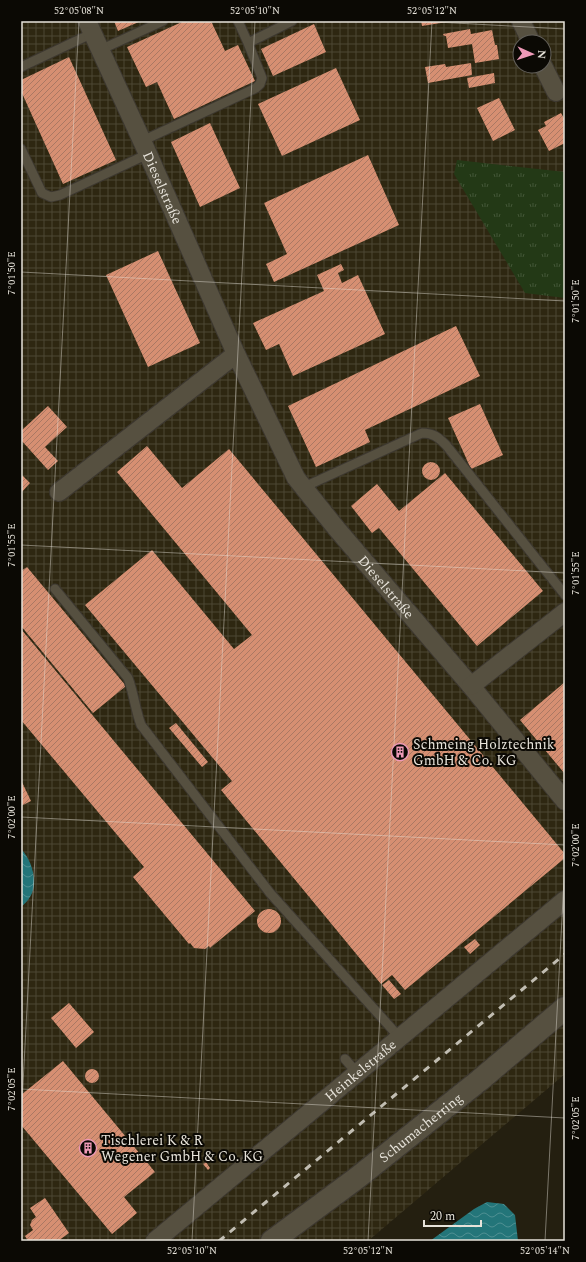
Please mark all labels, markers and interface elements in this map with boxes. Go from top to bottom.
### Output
text: 52°05'08"N [54,3,104,19]
text: 52°05'10"N [230,3,280,19]
text: 52°05'12"N [407,3,457,19]
north arrow [512,34,552,74]
text: N [533,50,550,59]
street label: Dieselstraße [137,148,188,228]
text: 7°01'50"E [4,251,20,295]
text: 7°01'50"E [568,279,584,323]
text: 7°01'55"E [4,523,20,567]
street label: Dieselstraße [353,551,419,624]
text: 7°01'55"E [568,551,584,595]
place label: Schmeing Holztechnik GmbH & Co. KG [413,734,555,771]
building icon: Schmeing Holztechnik GmbH & Co. KG [390,742,410,762]
text: 7°02'00"E [4,795,20,839]
text: 7°02'00"E [568,823,584,867]
street label: Heinkelstraße [320,1034,401,1107]
text: 7°02'05"E [4,1067,20,1111]
street label: Schumacherring [374,1088,467,1168]
text: 7°02'05"E [568,1096,584,1140]
place label: Tischlerei K & R Wegener GmbH & Co. KG [101,1130,263,1167]
building icon: Tischlerei K & R Wegener GmbH & Co. KG [78,1138,98,1158]
scale bar [424,1202,481,1228]
text: 20 m [430,1207,455,1226]
text: 52°05'10"N [167,1243,217,1259]
text: 52°05'12"N [343,1243,393,1259]
text: 52°05'14"N [520,1243,570,1259]

